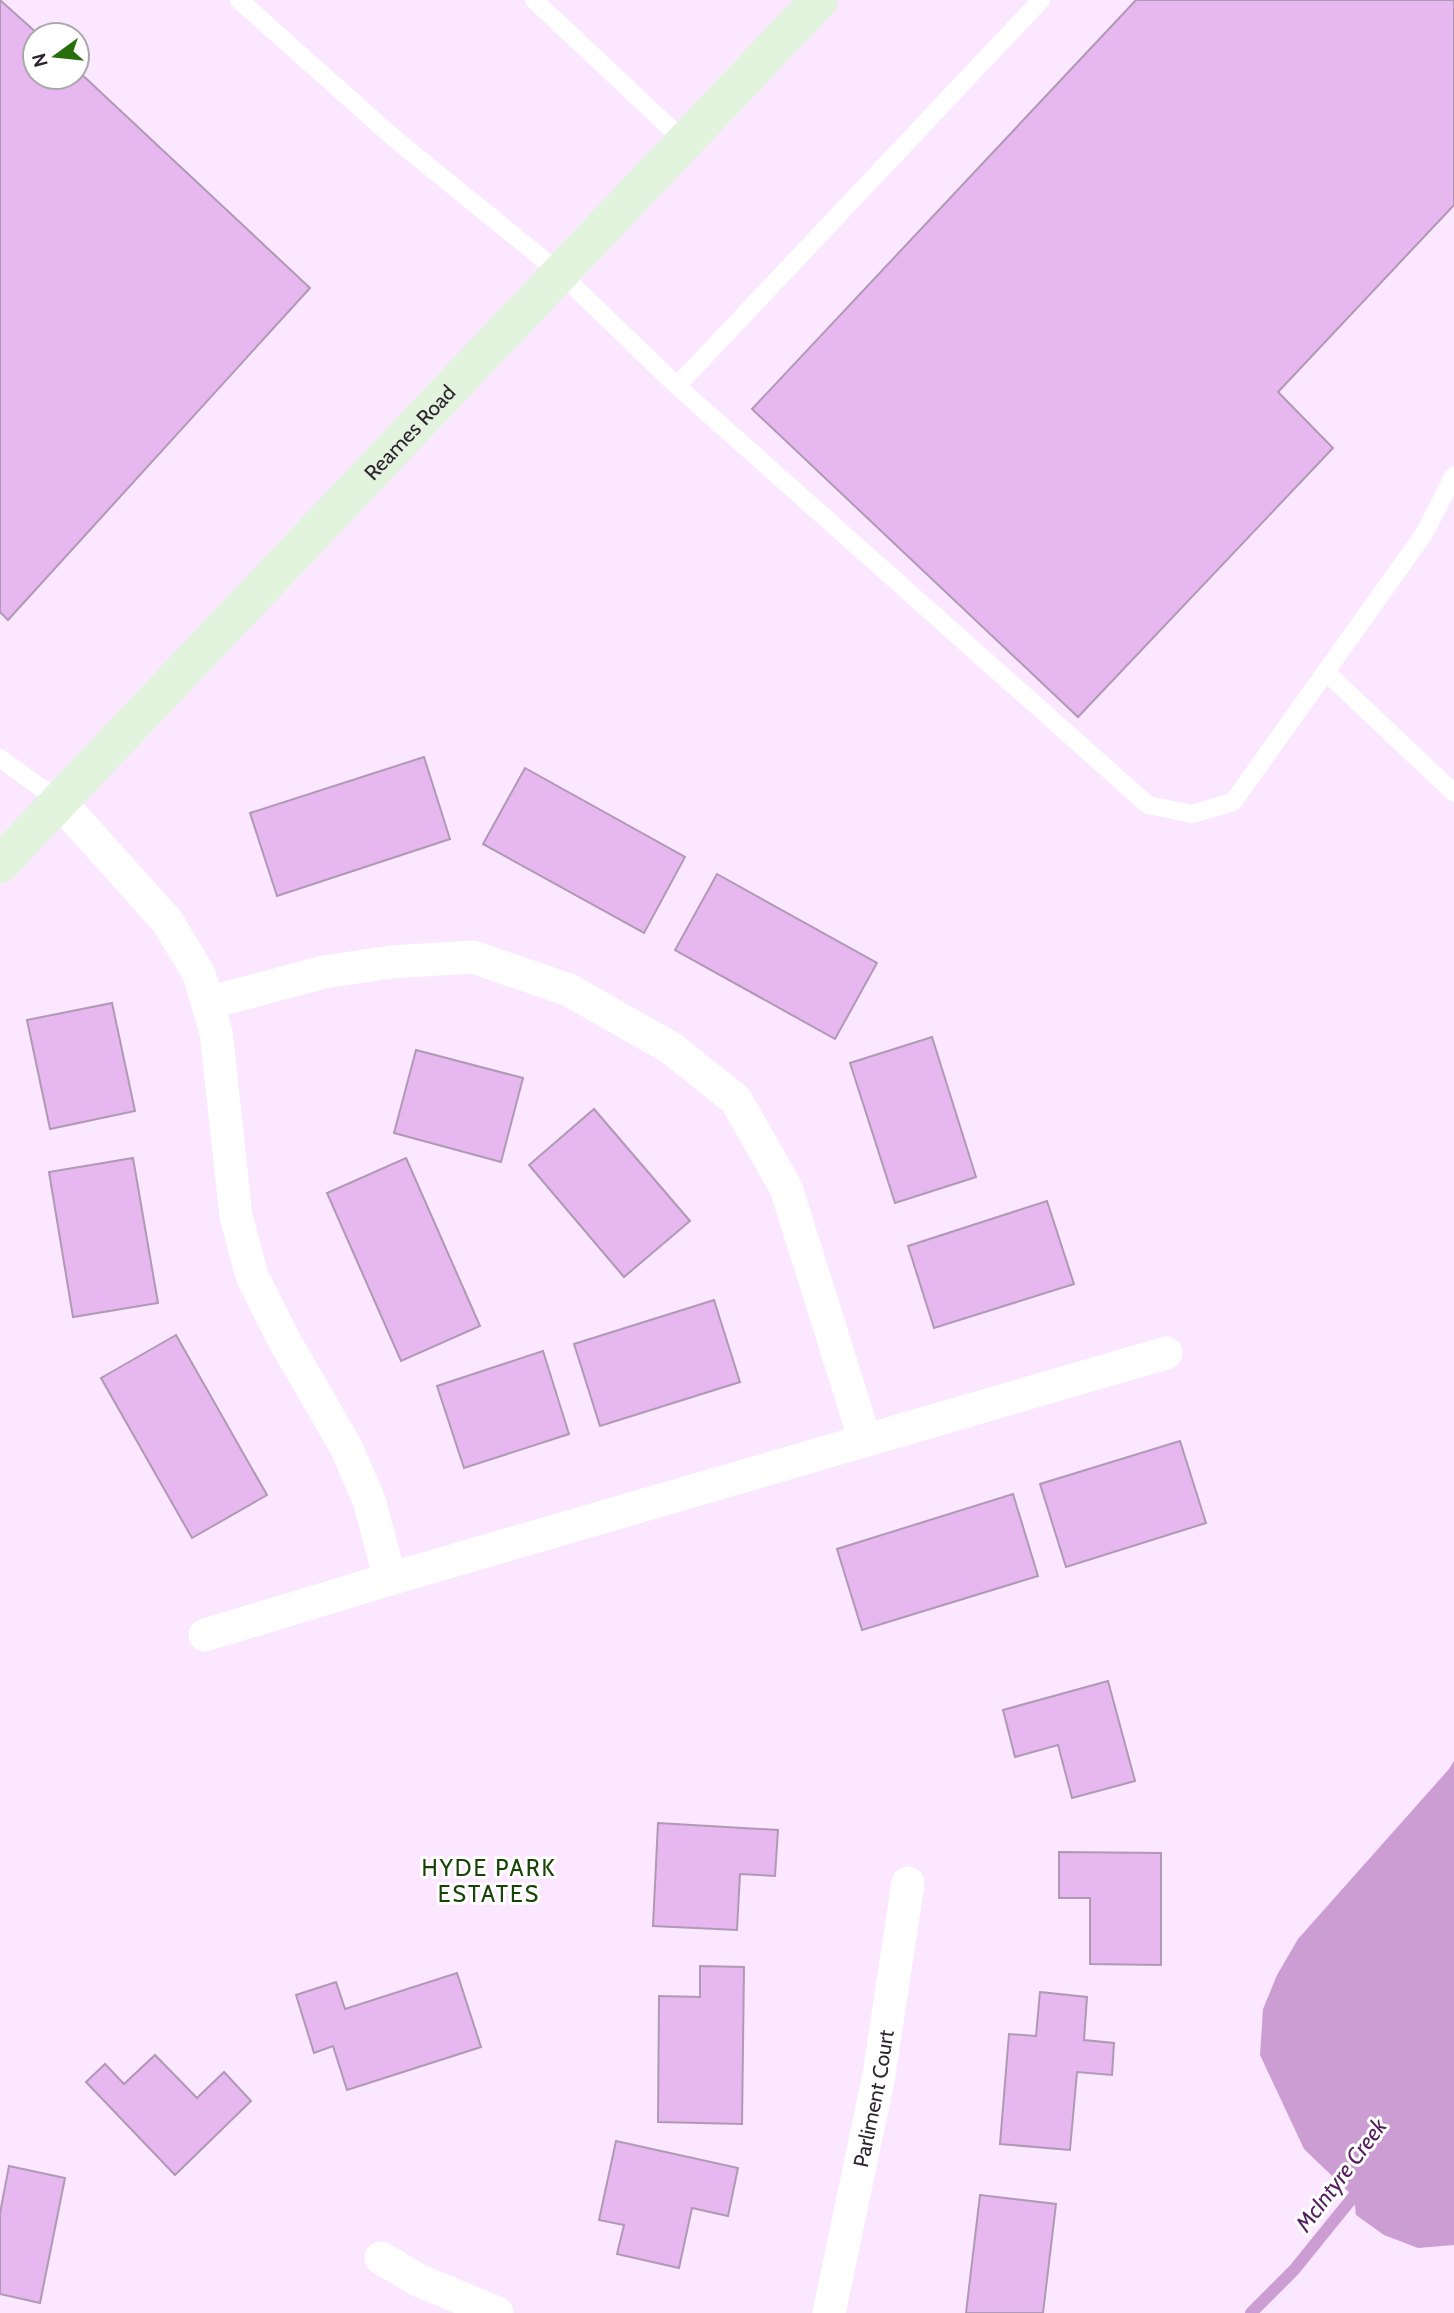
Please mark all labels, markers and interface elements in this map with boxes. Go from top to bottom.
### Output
north arrow [21,21,91,91]
text: N [27,51,53,70]
street label: Reames Road [359,380,460,485]
district label: HYDE PARK ESTATES [421,1854,557,1908]
street label: Parliment Court [847,2028,898,2169]
water label: McIntyre Creek [1289,2112,1393,2238]

